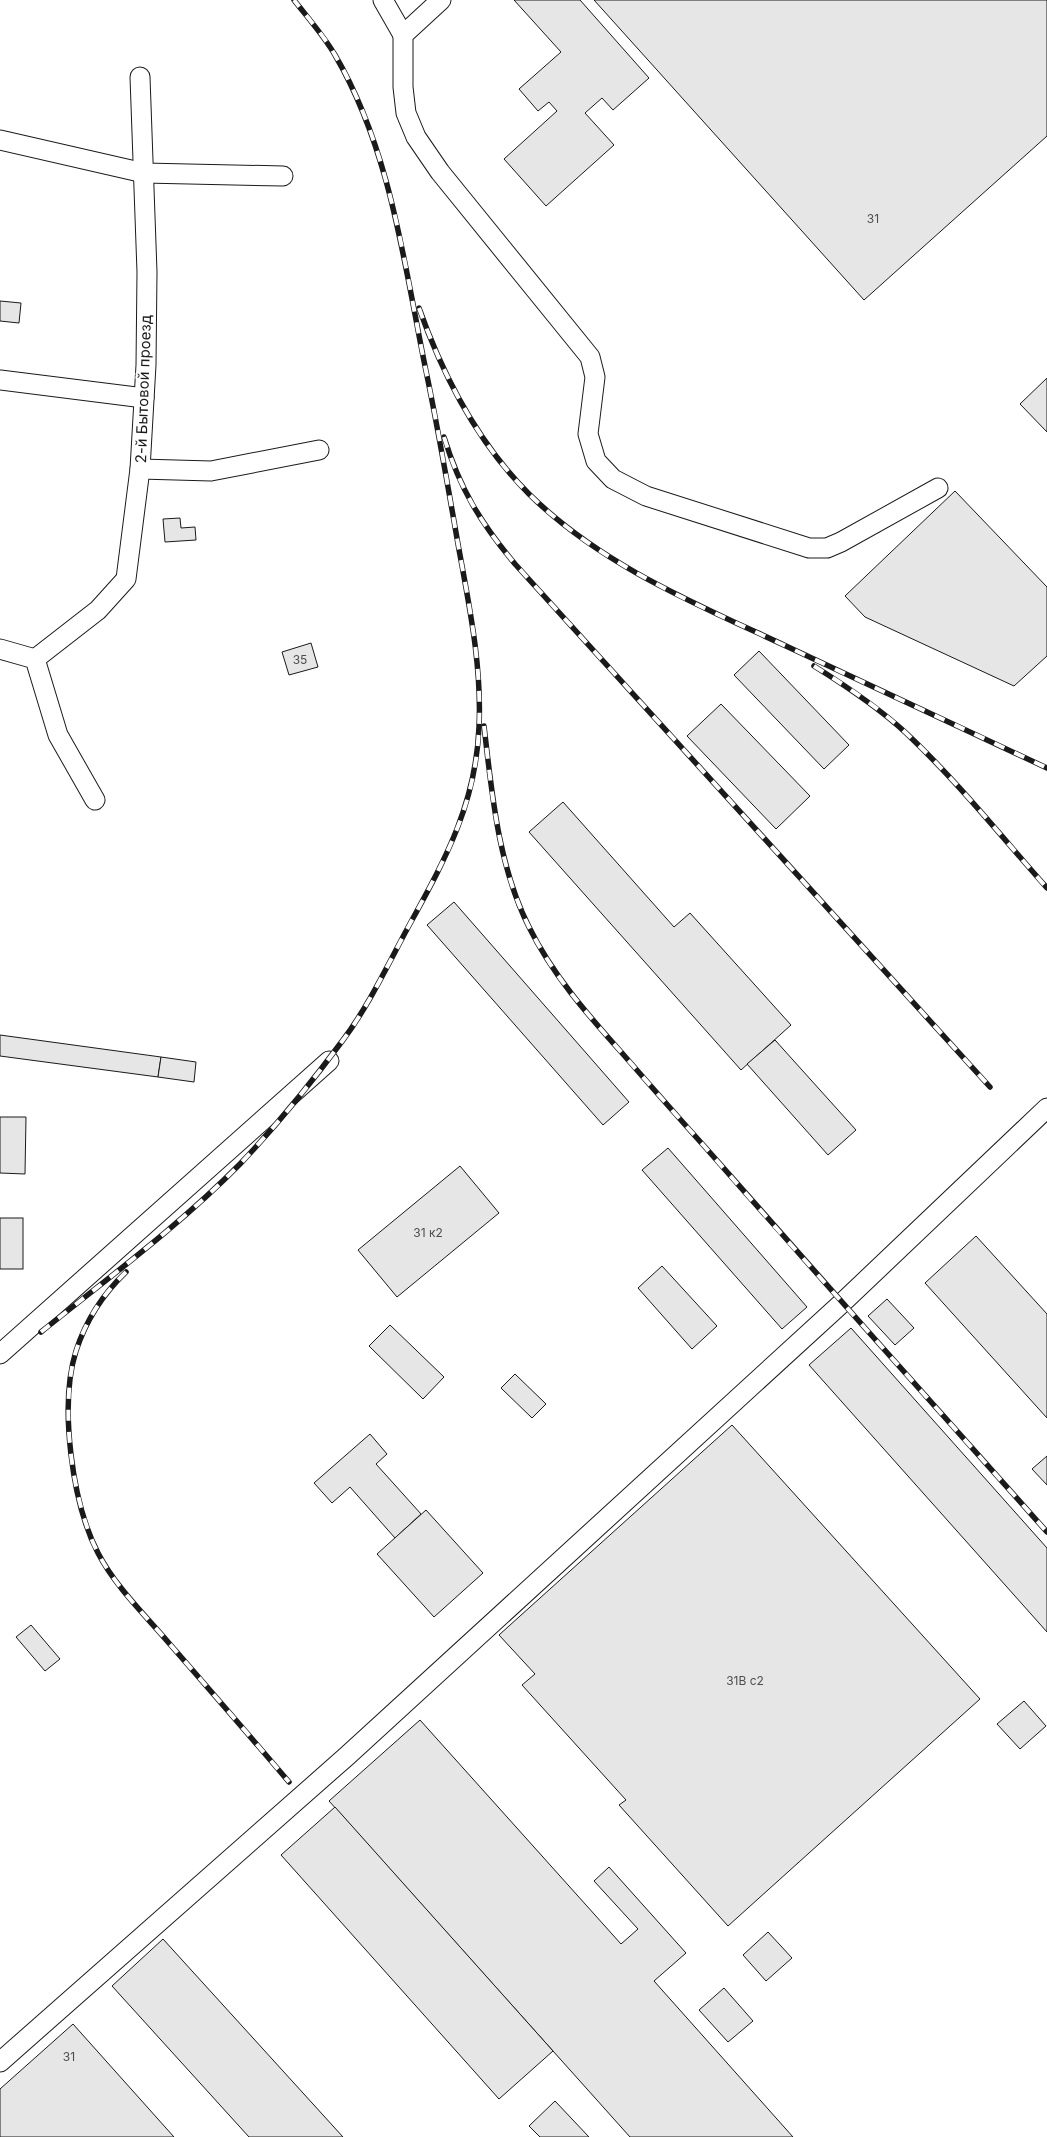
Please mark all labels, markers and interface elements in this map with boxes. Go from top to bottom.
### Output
house number: 31 [867,211,879,226]
street label: 2-й Бытовой проезд [131,314,155,464]
house number: 35 [293,652,307,667]
house number: 31 к2 [413,1225,443,1240]
house number: 31В с2 [726,1673,764,1688]
house number: 31 [63,2049,75,2064]

